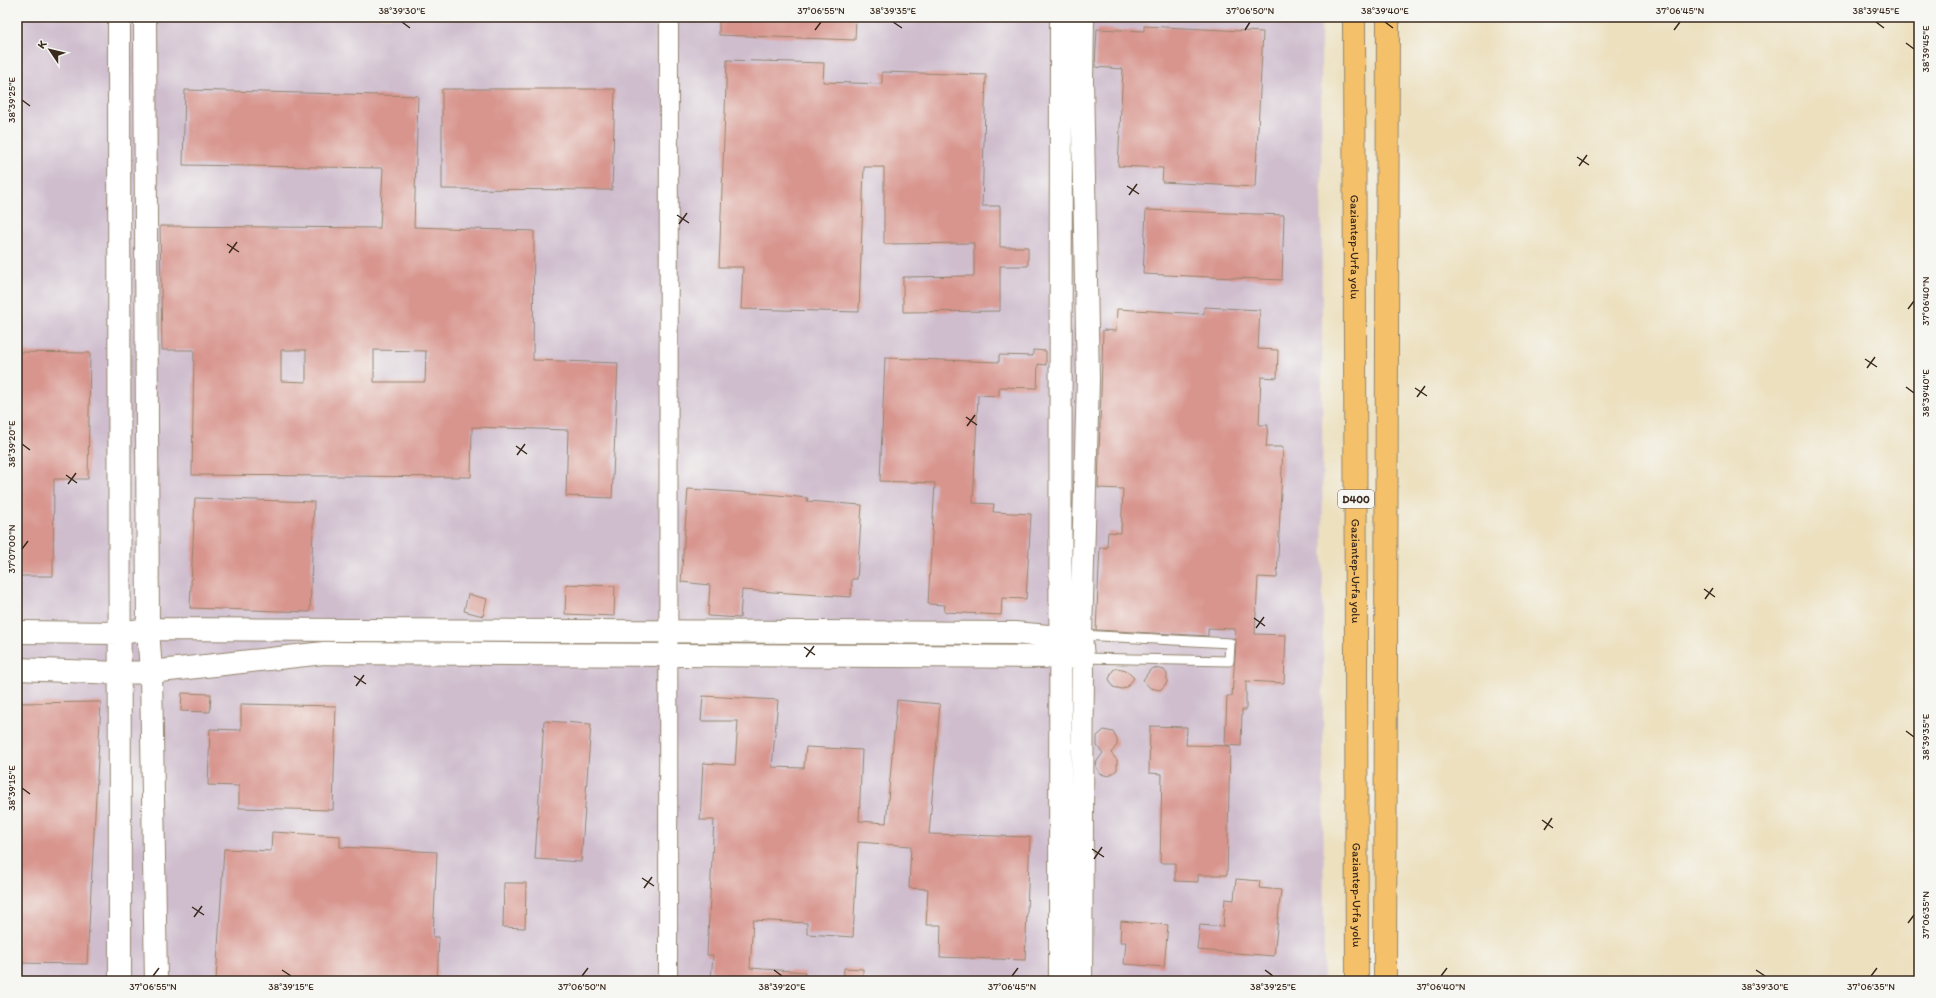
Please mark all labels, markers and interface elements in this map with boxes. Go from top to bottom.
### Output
text: 38°39'30"E [378,4,426,17]
text: 37°06'55"N [797,4,845,17]
text: 38°39'35"E [870,4,917,17]
text: 37°06'50"N [1226,4,1274,17]
text: 38°39'40"E [1361,4,1409,17]
text: 37°06'45"N [1656,4,1704,17]
text: 38°39'45"E [1853,4,1900,17]
text: 38°39'45"E [1919,25,1932,72]
north arrow [30,30,70,70]
text: K [35,37,50,51]
text: 38°39'25"E [5,76,18,123]
street label: Gaziantep-Urfa yolu [1348,195,1362,300]
text: 37°06'40"N [1919,276,1932,326]
text: 38°39'40"E [1919,369,1932,417]
text: 38°39'20"E [5,420,18,468]
road number: D400 [1338,490,1374,508]
street label: Gaziantep-Urfa yolu [1349,519,1363,624]
text: 37°07'00"N [5,524,18,574]
text: 38°39'35"E [1919,713,1932,760]
text: 38°39'15"E [5,765,18,811]
street label: Gaziantep-Urfa yolu [1350,843,1364,948]
text: 37°06'35"N [1919,891,1932,939]
text: 37°06'55"N [129,980,177,993]
text: 38°39'15"E [268,980,314,993]
text: 37°06'50"N [558,980,606,993]
text: 38°39'20"E [758,980,806,993]
text: 37°06'45"N [988,980,1036,993]
text: 38°39'25"E [1250,980,1297,993]
text: 37°06'40"N [1416,980,1466,993]
text: 38°39'30"E [1741,980,1789,993]
text: 37°06'35"N [1847,980,1895,993]

